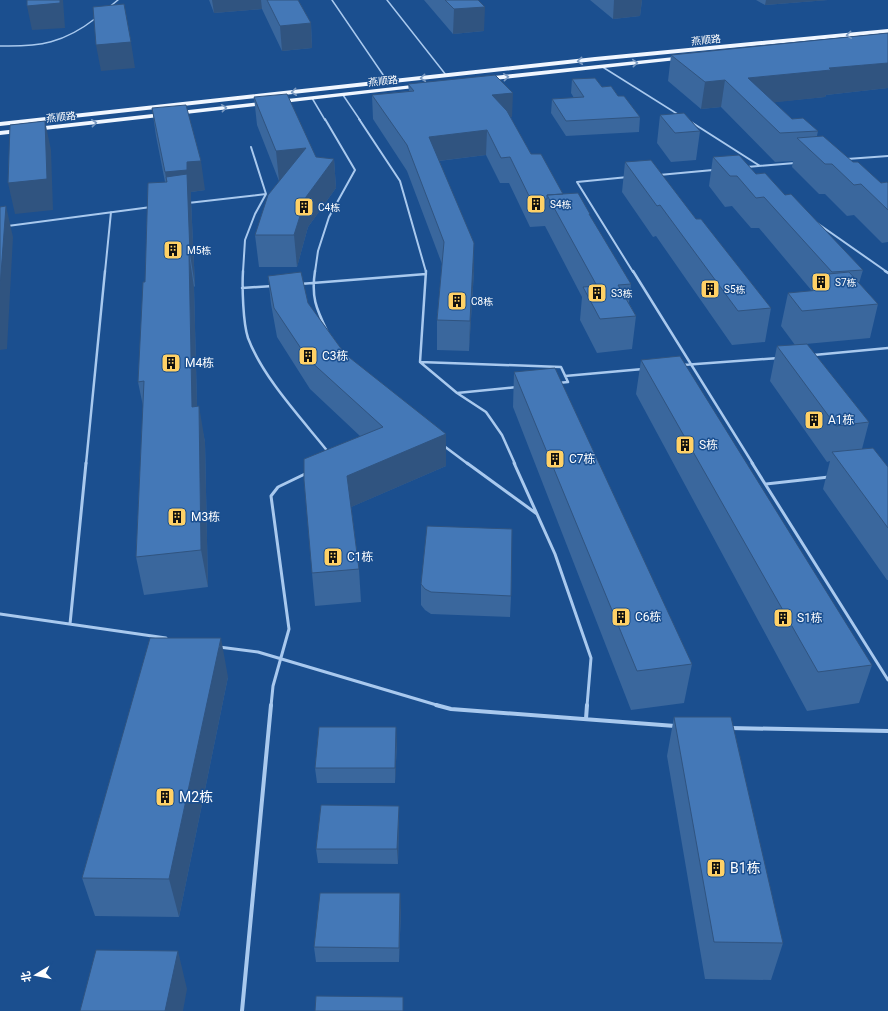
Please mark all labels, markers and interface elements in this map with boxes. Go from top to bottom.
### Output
one-way arrow [846,30,852,39]
street label: 燕顺路 [691,33,721,47]
one-way arrow [577,56,583,65]
one-way arrow [632,59,638,68]
one-way arrow [420,73,426,82]
one-way arrow [503,73,509,82]
street label: 燕顺路 [368,74,398,88]
one-way arrow [291,87,297,96]
one-way arrow [221,104,227,113]
street label: 燕顺路 [46,110,76,124]
one-way arrow [91,118,97,127]
building icon: S4栋 [525,193,547,215]
building icon: C4栋 [293,196,315,218]
place label: S4栋 [550,199,572,210]
place label: C4栋 [318,202,340,213]
building icon: M5栋 [162,239,184,261]
place label: M5栋 [187,245,211,256]
building icon: S7栋 [810,271,832,293]
place label: S7栋 [835,277,857,288]
building icon: S5栋 [699,278,721,300]
building icon: S3栋 [586,282,608,304]
place label: S5栋 [724,284,746,295]
place label: S3栋 [611,288,633,299]
building icon: C8栋 [446,290,468,312]
place label: C8栋 [471,296,493,307]
building icon: C3栋 [297,345,319,367]
place label: C3栋 [322,349,349,363]
building icon: M4栋 [160,352,182,374]
place label: M4栋 [185,356,214,370]
building icon: A1栋 [803,409,825,431]
place label: A1栋 [828,413,855,427]
building icon: S栋 [674,434,696,456]
place label: S栋 [699,438,718,452]
building icon: C7栋 [544,448,566,470]
place label: C7栋 [569,452,596,466]
building icon: M3栋 [166,506,188,528]
place label: M3栋 [191,510,220,524]
building icon: C1栋 [322,546,344,568]
place label: C1栋 [347,550,374,564]
building icon: C6栋 [610,606,632,628]
building icon: S1栋 [772,607,794,629]
place label: C6栋 [635,610,662,624]
place label: S1栋 [797,611,823,625]
building icon: M2栋 [154,786,176,808]
place label: M2栋 [179,789,213,805]
building icon: B1栋 [705,857,727,879]
place label: B1栋 [730,860,761,876]
north arrow [16,955,56,995]
text: 北 [19,970,34,983]

